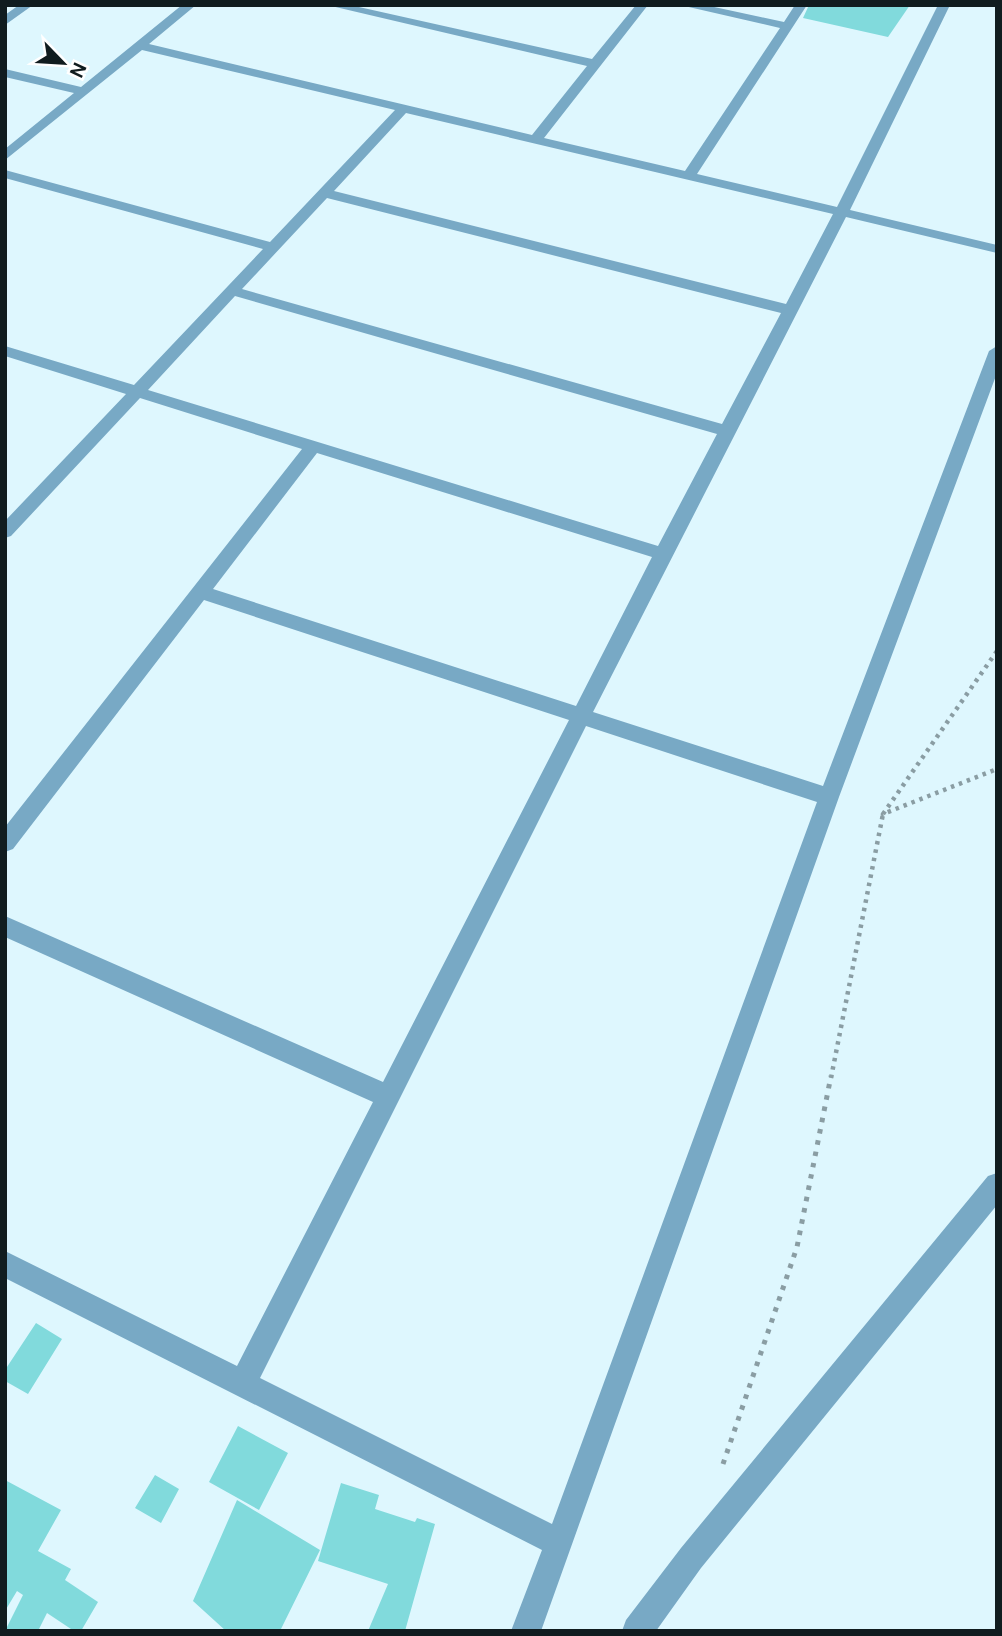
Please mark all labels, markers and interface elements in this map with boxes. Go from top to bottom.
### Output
north arrow [28,28,98,98]
text: N [64,58,92,82]

